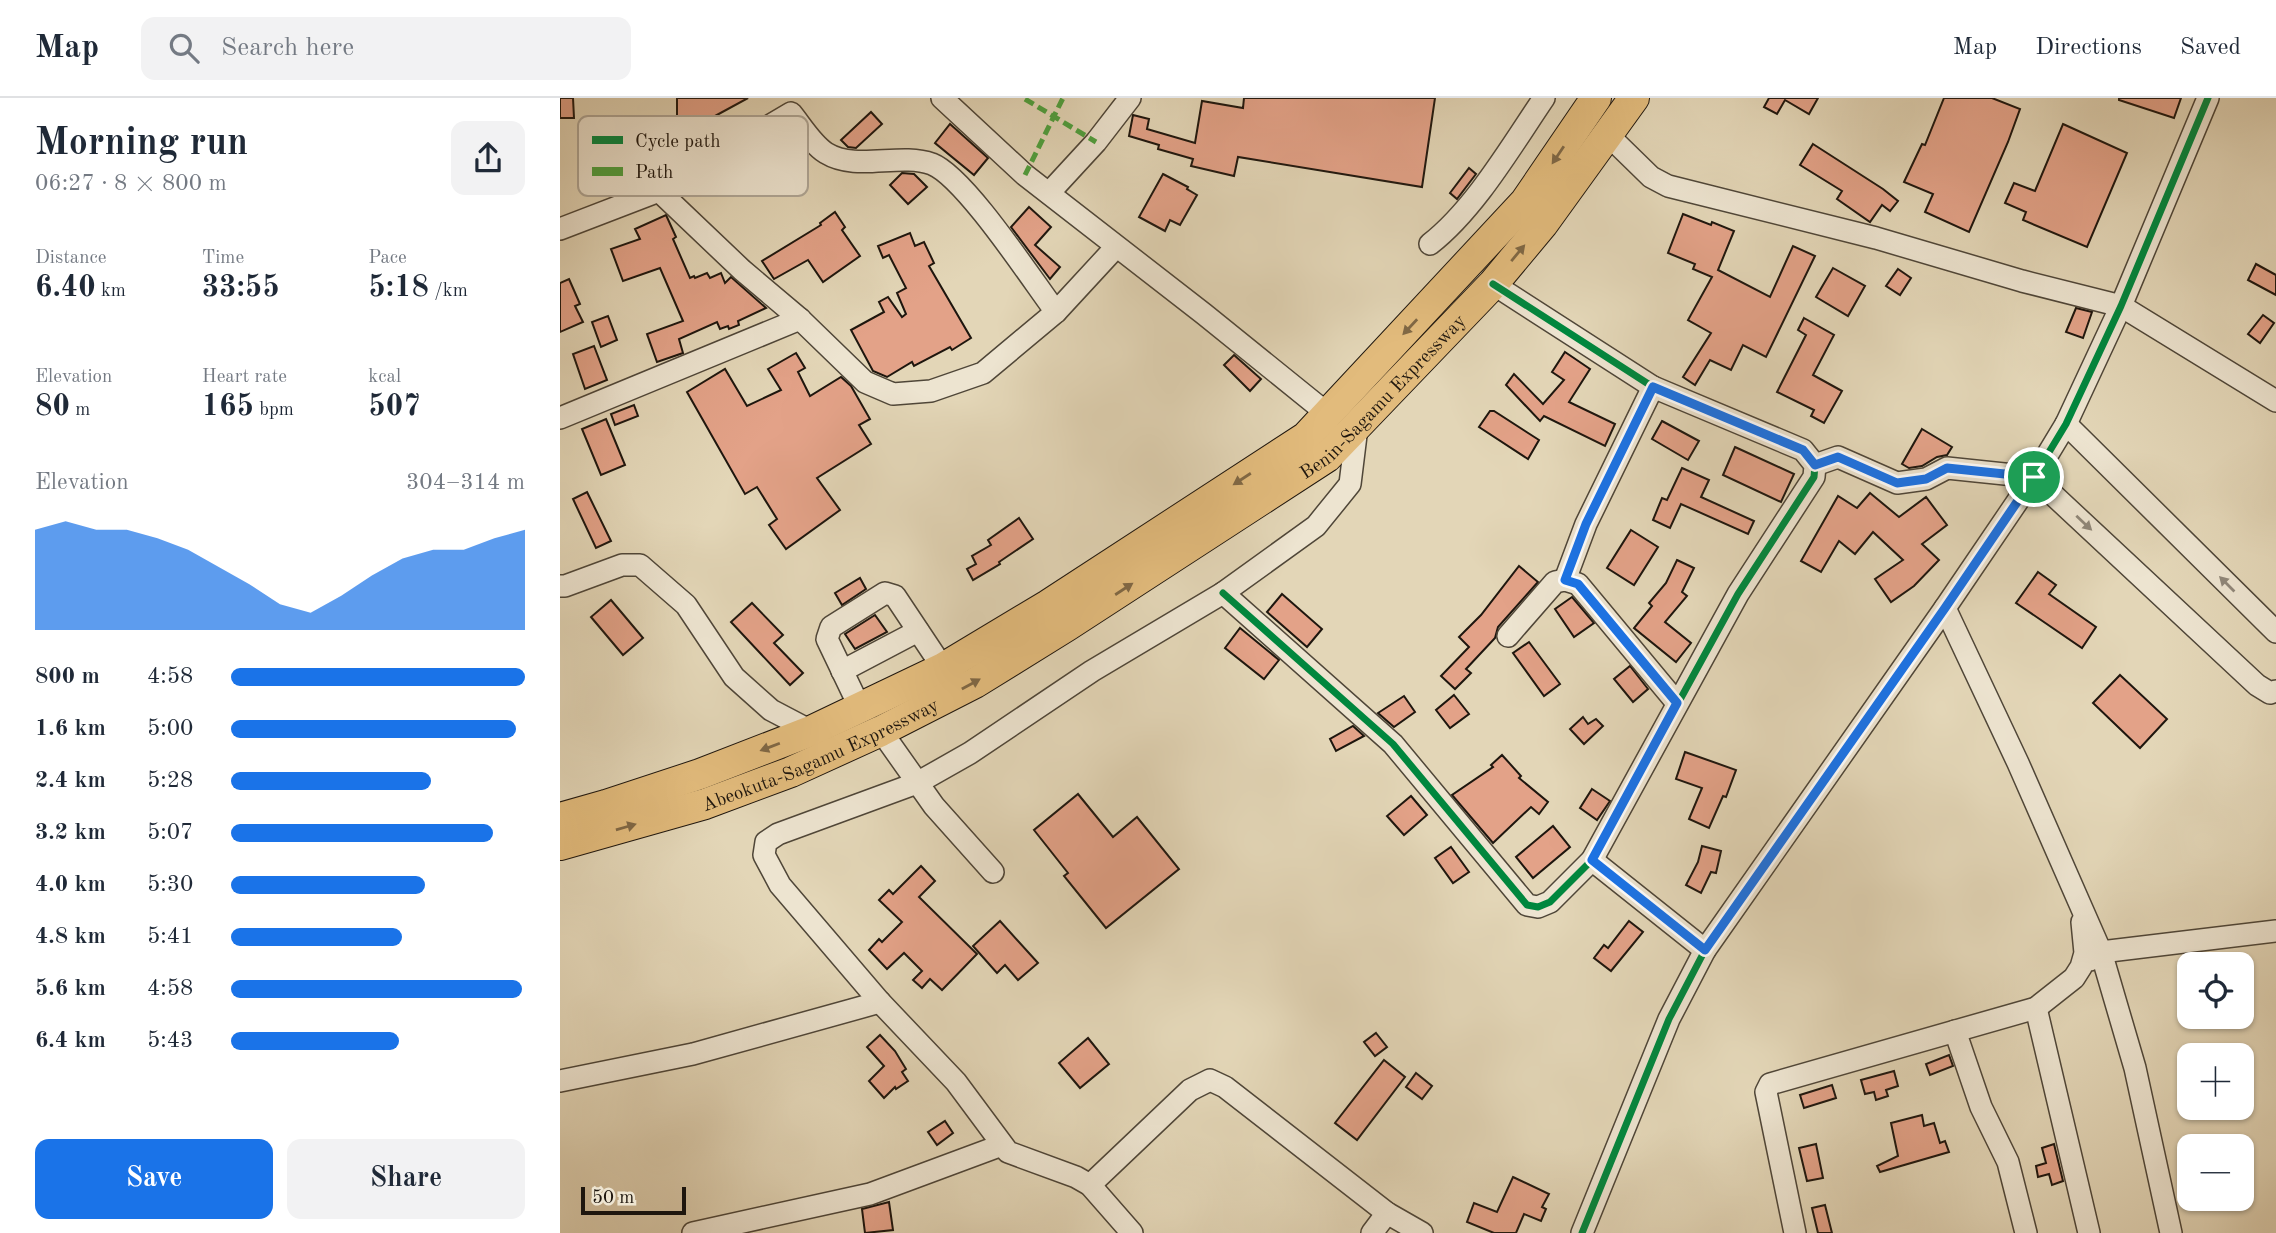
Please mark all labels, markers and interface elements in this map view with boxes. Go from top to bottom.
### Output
search box [141,17,631,80]
icon: search [165,29,203,67]
text: Map [35,32,99,65]
text: Search here [221,35,354,61]
text: Map [1953,36,1997,60]
text: Directions [2035,36,2142,60]
text: Saved [2180,36,2241,60]
legend [578,116,808,196]
button: share [451,121,525,195]
text: Morning run [35,125,248,163]
text: Cycle path [635,133,721,152]
one-way arrow [1551,145,1564,164]
text: Path [635,164,673,183]
text: 06:27 · 8 × 800 m [35,172,227,195]
one-way arrow [1510,245,1525,262]
text: Distance [35,249,107,268]
text: Time [202,249,244,268]
text: Pace [368,249,407,268]
text: 6.40 [35,273,96,303]
text: 33:55 [202,273,280,303]
text: 5:18 [368,273,429,303]
text: km [96,282,126,301]
text: /km [429,282,468,301]
street label: Benin-Sagamu Expressway [1297,312,1470,484]
one-way arrow [1402,318,1418,336]
text: Elevation [35,368,112,387]
text: Heart rate [202,368,287,387]
text: kcal [368,368,401,387]
text: 80 [35,392,70,422]
text: 165 [202,392,254,422]
text: 507 [368,392,421,422]
text: m [70,401,90,420]
text: bpm [254,401,294,420]
pin [2004,447,2064,507]
icon: arrive [2015,458,2053,496]
text: Elevation [35,471,129,494]
text: 304–314 m [406,471,525,494]
one-way arrow [1233,472,1252,485]
one-way arrow [2075,515,2092,531]
one-way arrow [2220,576,2236,593]
one-way arrow [1115,582,1133,596]
text: 800 m [35,665,100,688]
text: 4:58 [147,665,193,688]
one-way arrow [961,679,981,690]
street label: Abeokuta-Sagamu Expressway [700,696,942,816]
text: 1.6 km [35,717,106,740]
text: 5:00 [147,717,193,740]
one-way arrow [759,742,780,753]
text: 2.4 km [35,769,106,792]
text: 5:28 [147,769,193,792]
text: 3.2 km [35,821,106,844]
text: 5:07 [147,821,193,844]
one-way arrow [615,821,636,831]
text: 4.0 km [35,873,106,896]
text: 5:30 [147,873,193,896]
text: 4.8 km [35,925,106,948]
text: 5:41 [147,925,193,948]
map controls [2177,952,2254,1211]
button: locate [2177,952,2254,1029]
text: 5.6 km [35,977,106,1000]
text: 4:58 [147,977,193,1000]
text: 6.4 km [35,1029,106,1052]
text: 5:43 [147,1029,193,1052]
button: + [2177,1043,2254,1120]
button: − [2177,1134,2254,1211]
button: Save [35,1139,273,1219]
button: Share [287,1139,525,1219]
scale bar [581,1184,686,1216]
text: 50 m [592,1189,634,1208]

